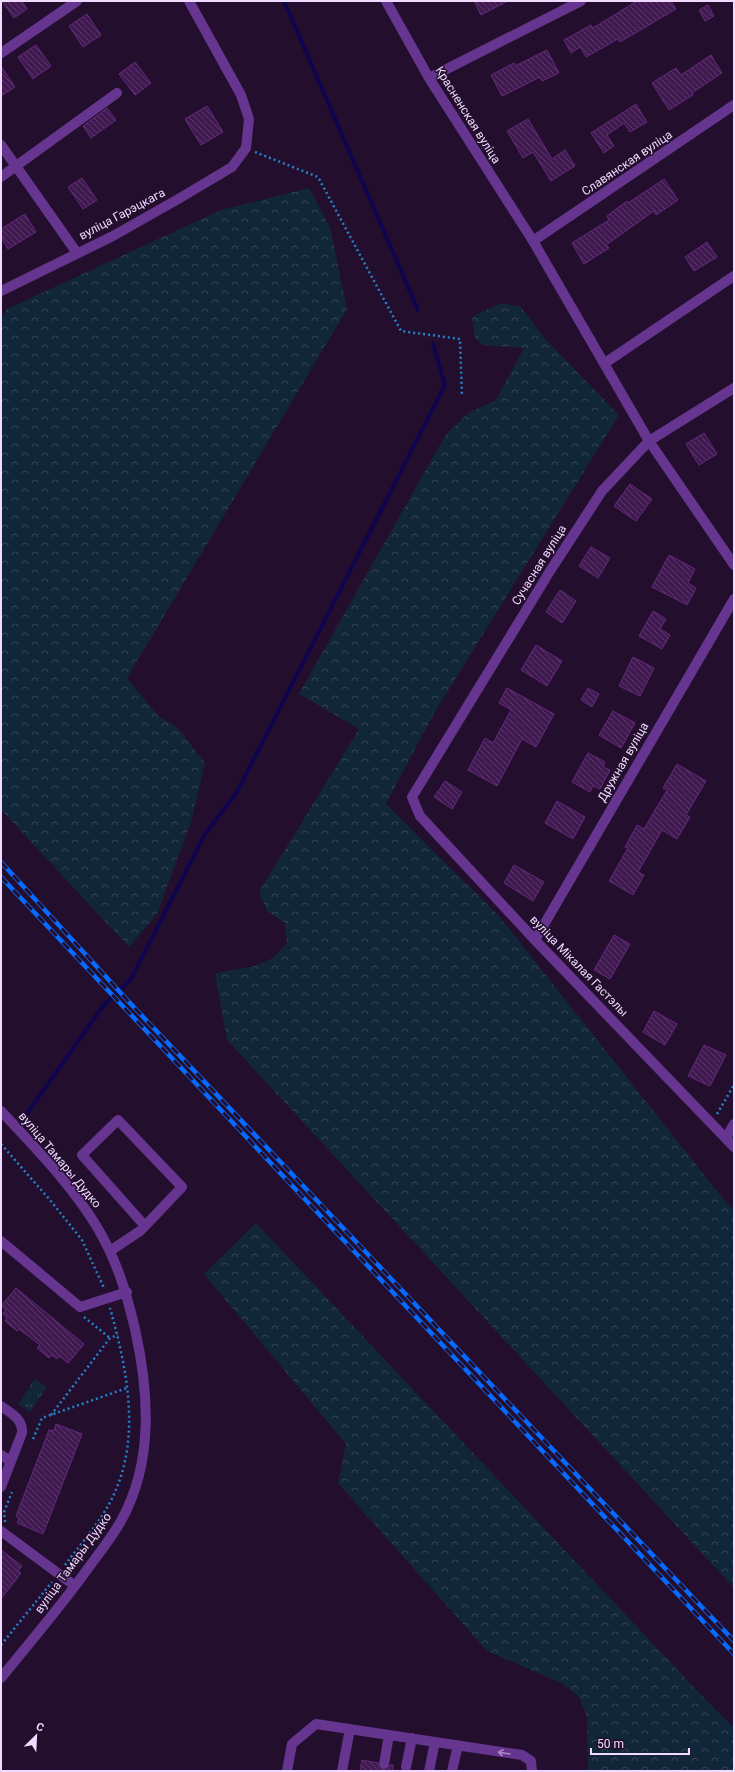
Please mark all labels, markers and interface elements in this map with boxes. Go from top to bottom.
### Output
street label: Красненская вуліца [432,64,504,166]
street label: Славянская вуліца [579,127,675,199]
street label: вуліца Гарэцкага [77,185,167,243]
street label: Сучасная вуліца [509,522,569,608]
street label: Дружная вуліца [595,720,651,804]
street label: вуліца Мікалая Гастэлы [527,913,631,1019]
street label: вуліца Тамары Дудко [16,1109,104,1211]
street label: вуліца Тамары Дудко [32,1510,114,1616]
north arrow [16,1716,56,1756]
text: С [34,1720,46,1735]
scale bar [591,1730,689,1756]
text: 50 m [597,1737,624,1751]
one-way arrow [498,1748,511,1756]

